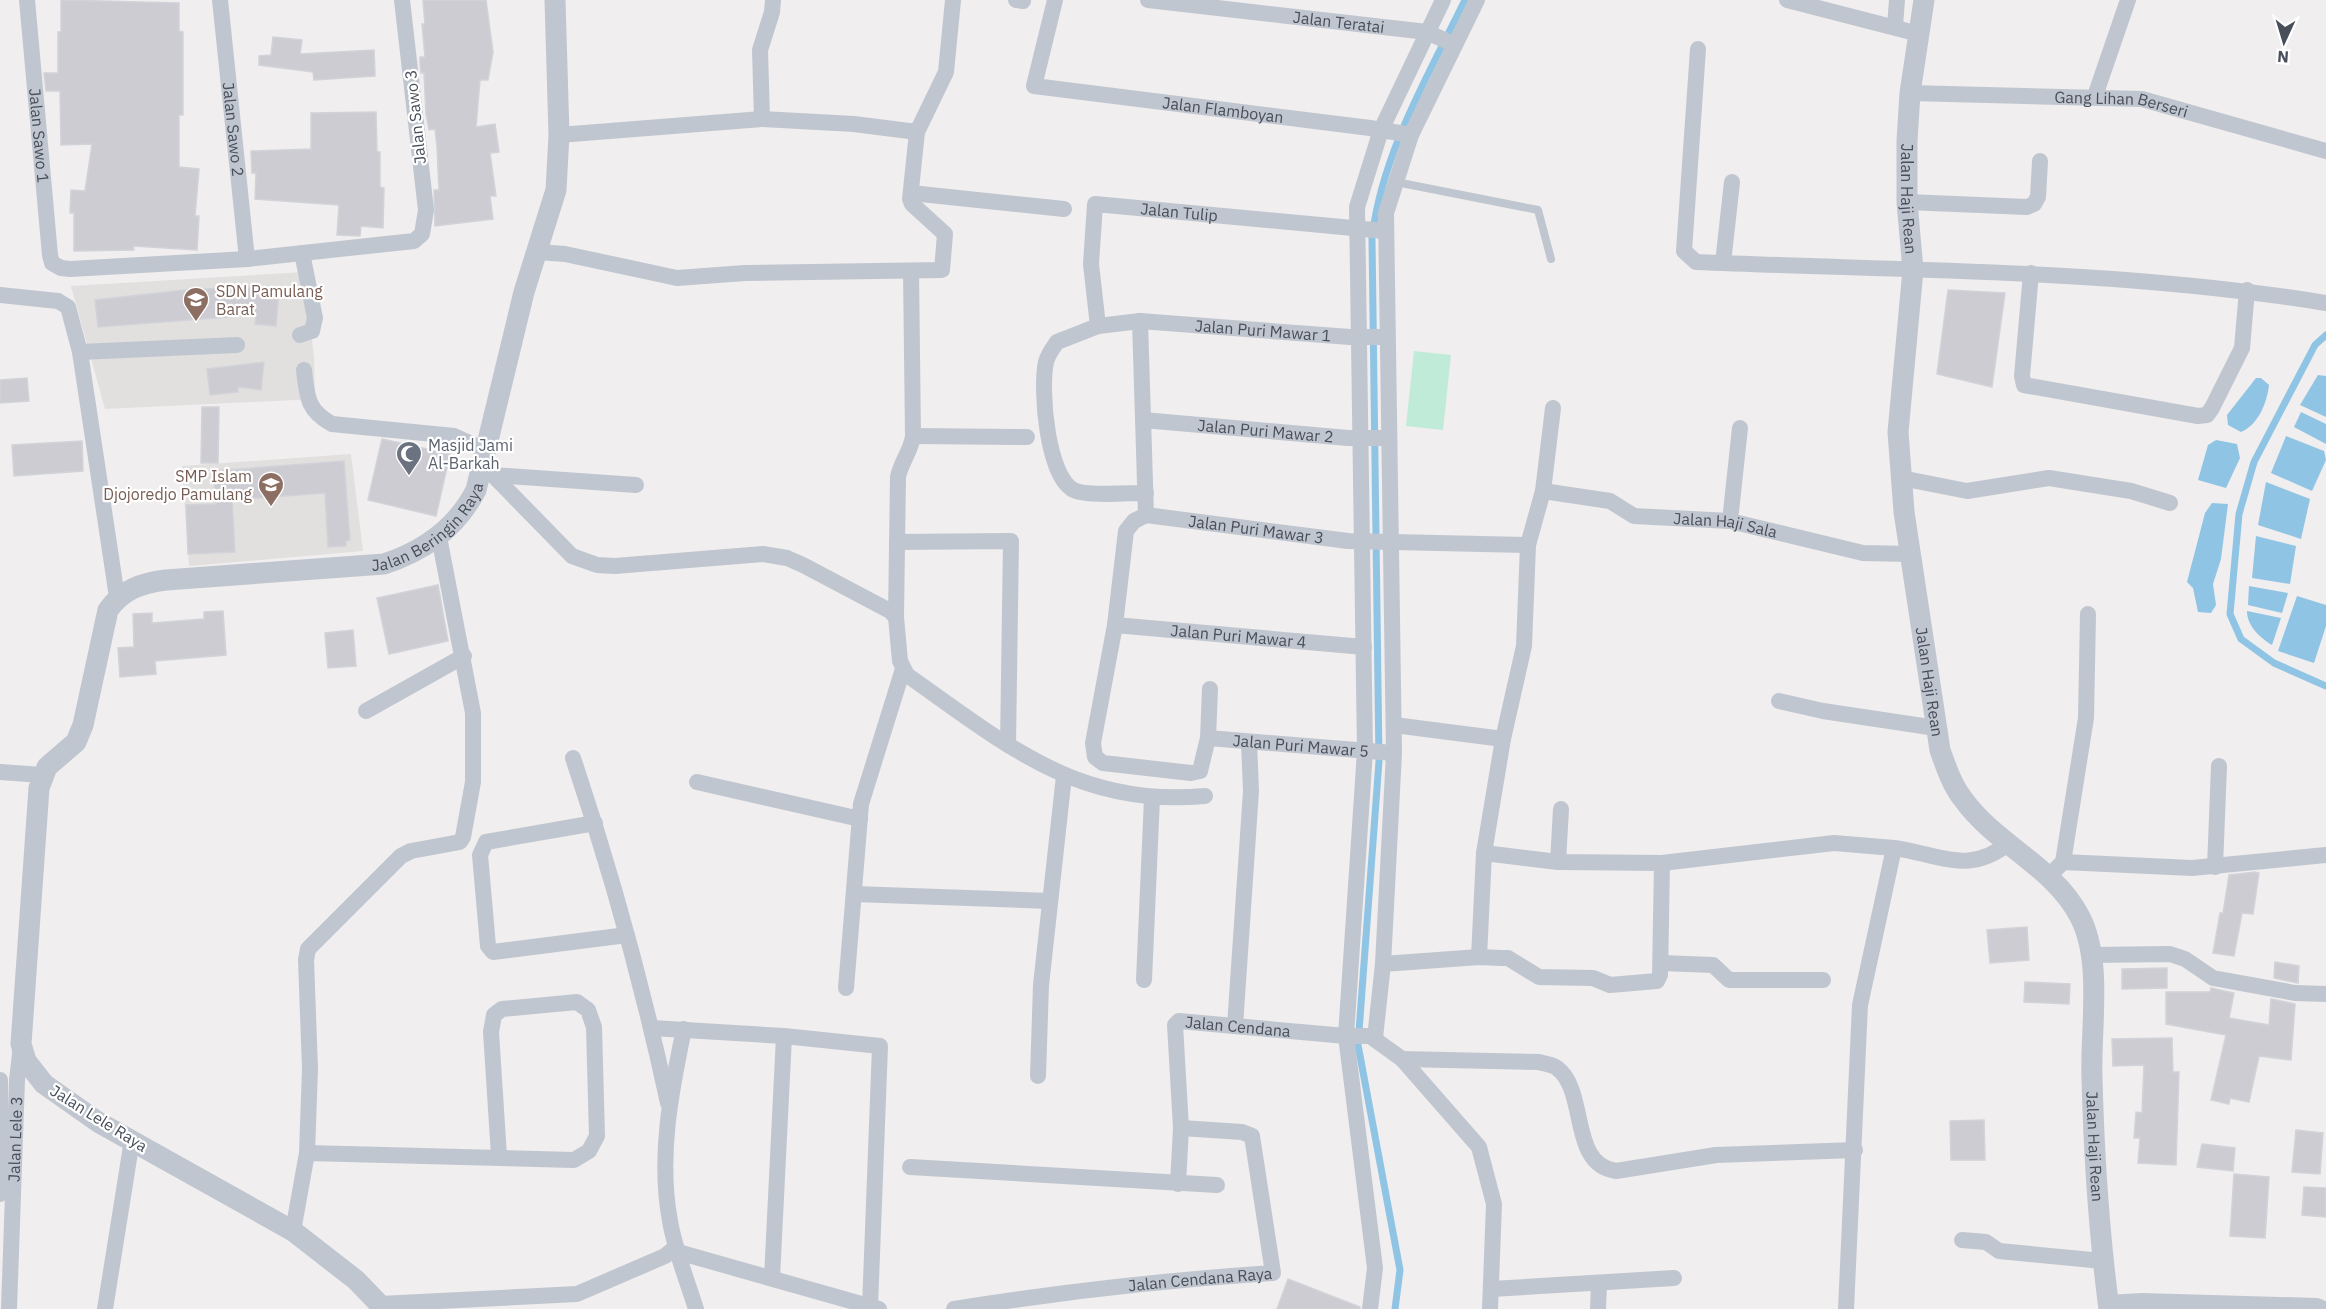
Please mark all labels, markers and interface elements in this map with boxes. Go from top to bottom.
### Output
street label: Jalan Teratai [1292,7,1386,37]
north arrow [2254,12,2314,72]
text: N [2276,47,2289,67]
street label: Jalan Sawo 3 [400,69,430,165]
street label: Jalan Sawo 2 [219,81,248,178]
street label: Jalan Sawo 1 [25,87,53,184]
street label: Gang Lihan Berseri [2054,87,2190,122]
street label: Jalan Flamboyan [1161,92,1285,127]
street label: Jalan Haji Rean [1897,144,1922,255]
street label: Jalan Tulip [1140,198,1219,225]
place label: SDN Pamulang Barat [216,281,323,319]
school or university icon: SDN Pamulang Barat [181,285,211,323]
street label: Jalan Puri Mawar 1 [1194,315,1332,346]
street label: Jalan Puri Mawar 2 [1197,415,1334,447]
place label: Masjid Jami Al-Barkah [428,435,513,473]
mosque icon: Masjid Jami Al-Barkah [394,439,424,477]
place label: SMP Islam Djojoredjo Pamulang [103,466,253,504]
school or university icon: SMP Islam Djojoredjo Pamulang [256,470,286,508]
street label: Jalan Beringin Raya [371,480,487,575]
street label: Jalan Haji Sala [1673,508,1780,542]
street label: Jalan Puri Mawar 3 [1187,511,1325,548]
street label: Jalan Puri Mawar 4 [1170,620,1307,652]
street label: Jalan Haji Rean [1912,626,1948,738]
street label: Jalan Puri Mawar 5 [1232,730,1370,761]
street label: Jalan Cendana [1184,1012,1292,1041]
street label: Jalan Lele Raya [47,1080,152,1156]
street label: Jalan Haji Rean [2082,1091,2108,1202]
street label: Jalan Lele 3 [3,1096,26,1182]
street label: Jalan Cendana Raya [1127,1263,1273,1296]

